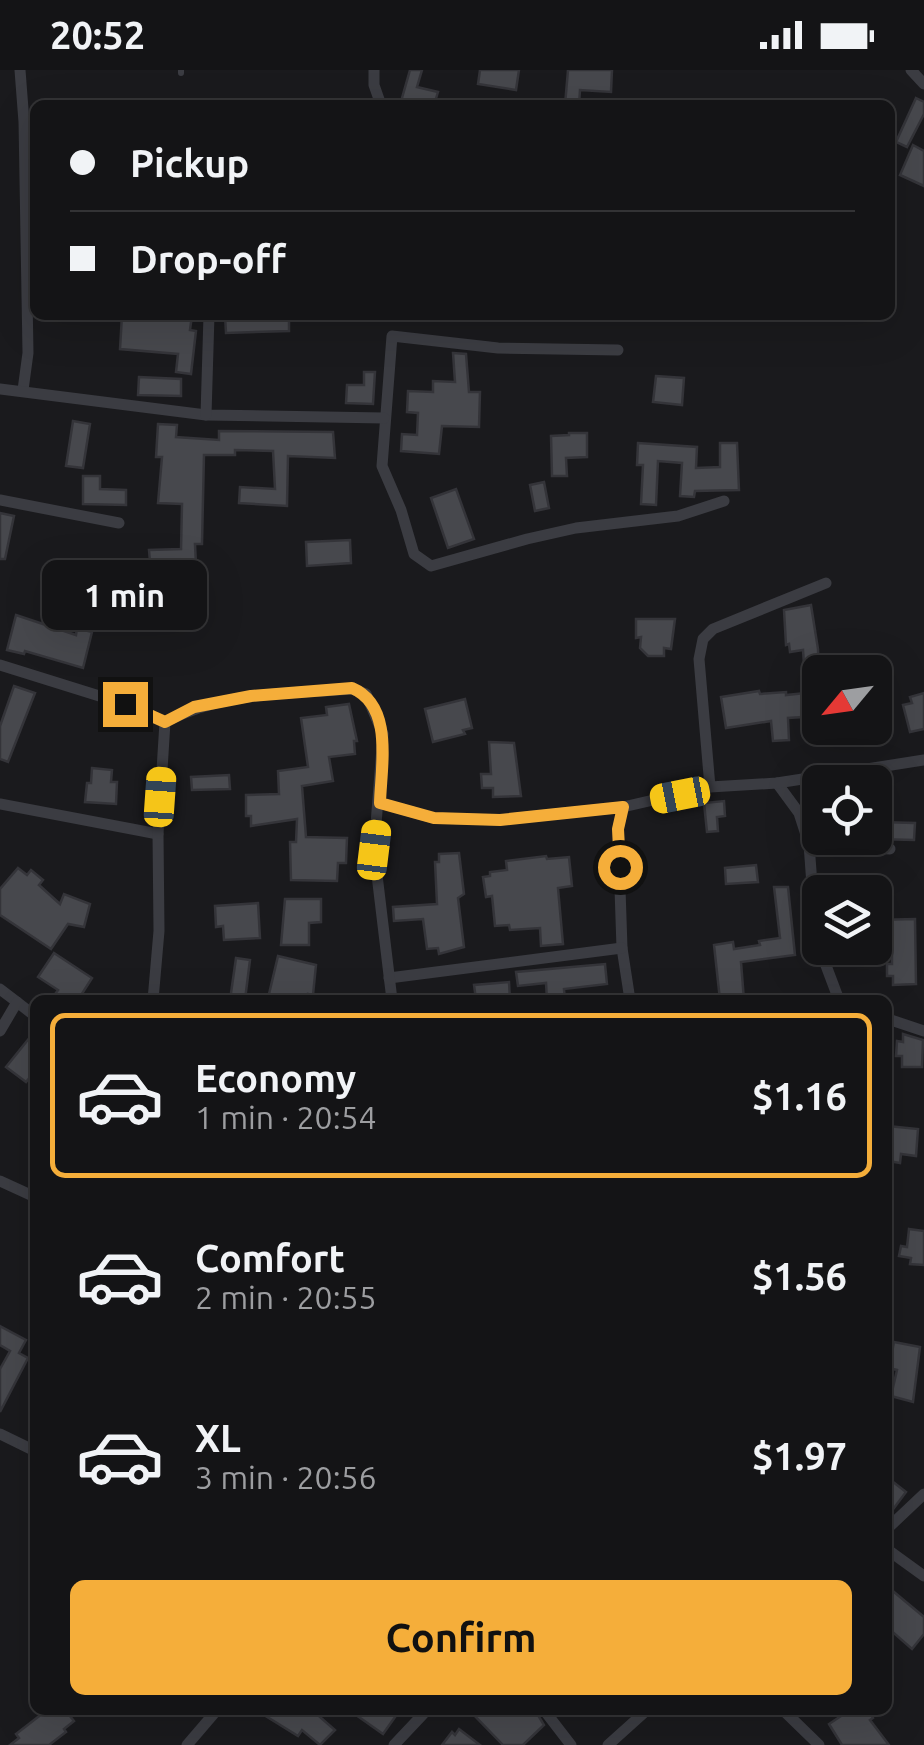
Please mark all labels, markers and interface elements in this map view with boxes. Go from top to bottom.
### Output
text: 20:52 [50,14,145,56]
text: Pickup [130,142,249,184]
text: Drop-off [130,238,286,280]
callout: 1 min [42,559,208,629]
text: 1 min [84,577,165,613]
north arrow [802,655,892,745]
map controls [802,655,892,965]
route end [103,682,148,727]
button: locate [802,765,892,855]
car [143,766,177,828]
car [648,775,712,815]
car [355,818,393,882]
route start [598,845,643,890]
button: layers [802,875,892,965]
icon: car [75,1051,165,1141]
text: Economy [195,1057,356,1099]
text: $1.16 [752,1075,847,1117]
text: 1 min · 20:54 [195,1099,377,1135]
icon: car [75,1231,165,1321]
text: Comfort [195,1237,345,1279]
text: $1.56 [752,1255,847,1297]
text: 2 min · 20:55 [195,1279,377,1315]
icon: car [75,1411,165,1501]
text: XL [195,1417,241,1459]
text: $1.97 [752,1435,847,1477]
text: 3 min · 20:56 [195,1459,377,1495]
button: Confirm [70,1580,852,1695]

